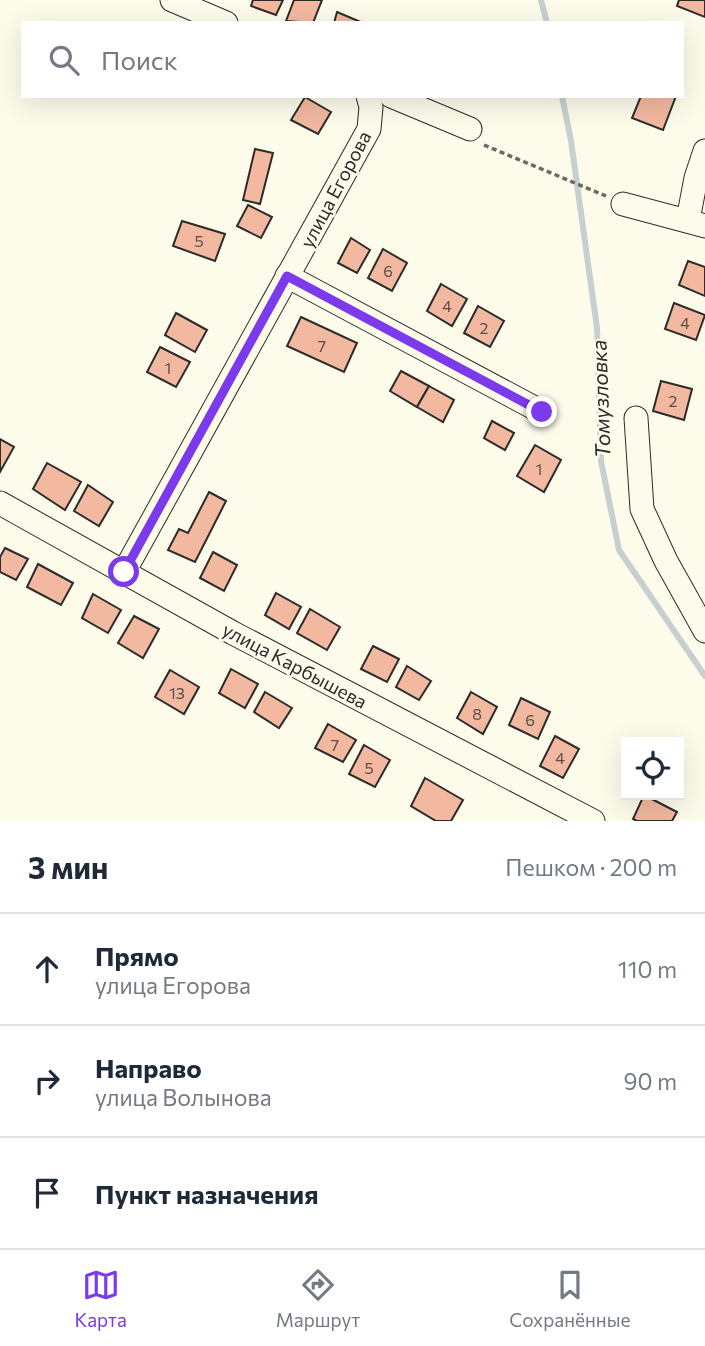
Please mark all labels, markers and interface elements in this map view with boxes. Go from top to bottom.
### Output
search box [21,21,684,98]
icon: search [45,41,83,79]
text: Поиск [101,44,178,75]
street label: улица Егорова [295,127,375,251]
house number: 5 [194,231,204,250]
house number: 6 [383,261,393,280]
house number: 4 [442,296,452,315]
house number: 4 [680,313,690,332]
house number: 2 [480,318,489,337]
house number: 7 [318,336,326,355]
water label: Томузловка [585,339,615,458]
house number: 1 [165,358,171,377]
house number: 2 [669,391,678,410]
route end [526,396,557,427]
house number: 1 [536,459,542,478]
route start [108,556,139,587]
street label: улица Карбышева [219,617,371,713]
house number: 13 [169,683,185,702]
house number: 8 [472,704,482,723]
house number: 6 [525,710,535,729]
house number: 7 [331,735,339,754]
map controls [621,737,684,800]
button: locate [621,737,684,800]
house number: 4 [555,748,565,767]
house number: 5 [364,758,374,777]
text: 3 мин [28,848,108,885]
text: Пешком · 200 m [505,853,677,881]
text: Прямо [95,940,179,971]
icon: ahead [28,950,66,988]
text: 110 m [618,955,677,983]
text: улица Егорова [95,971,251,999]
text: Направо [95,1052,202,1083]
icon: right [28,1062,66,1100]
text: 90 m [624,1067,677,1095]
text: улица Волынова [95,1083,272,1111]
icon: arrive [28,1174,66,1212]
text: Пункт назначения [95,1178,319,1209]
tab: Карта [74,1266,127,1331]
tab: Маршрут [276,1266,360,1331]
tab: Сохранённые [509,1266,630,1331]

